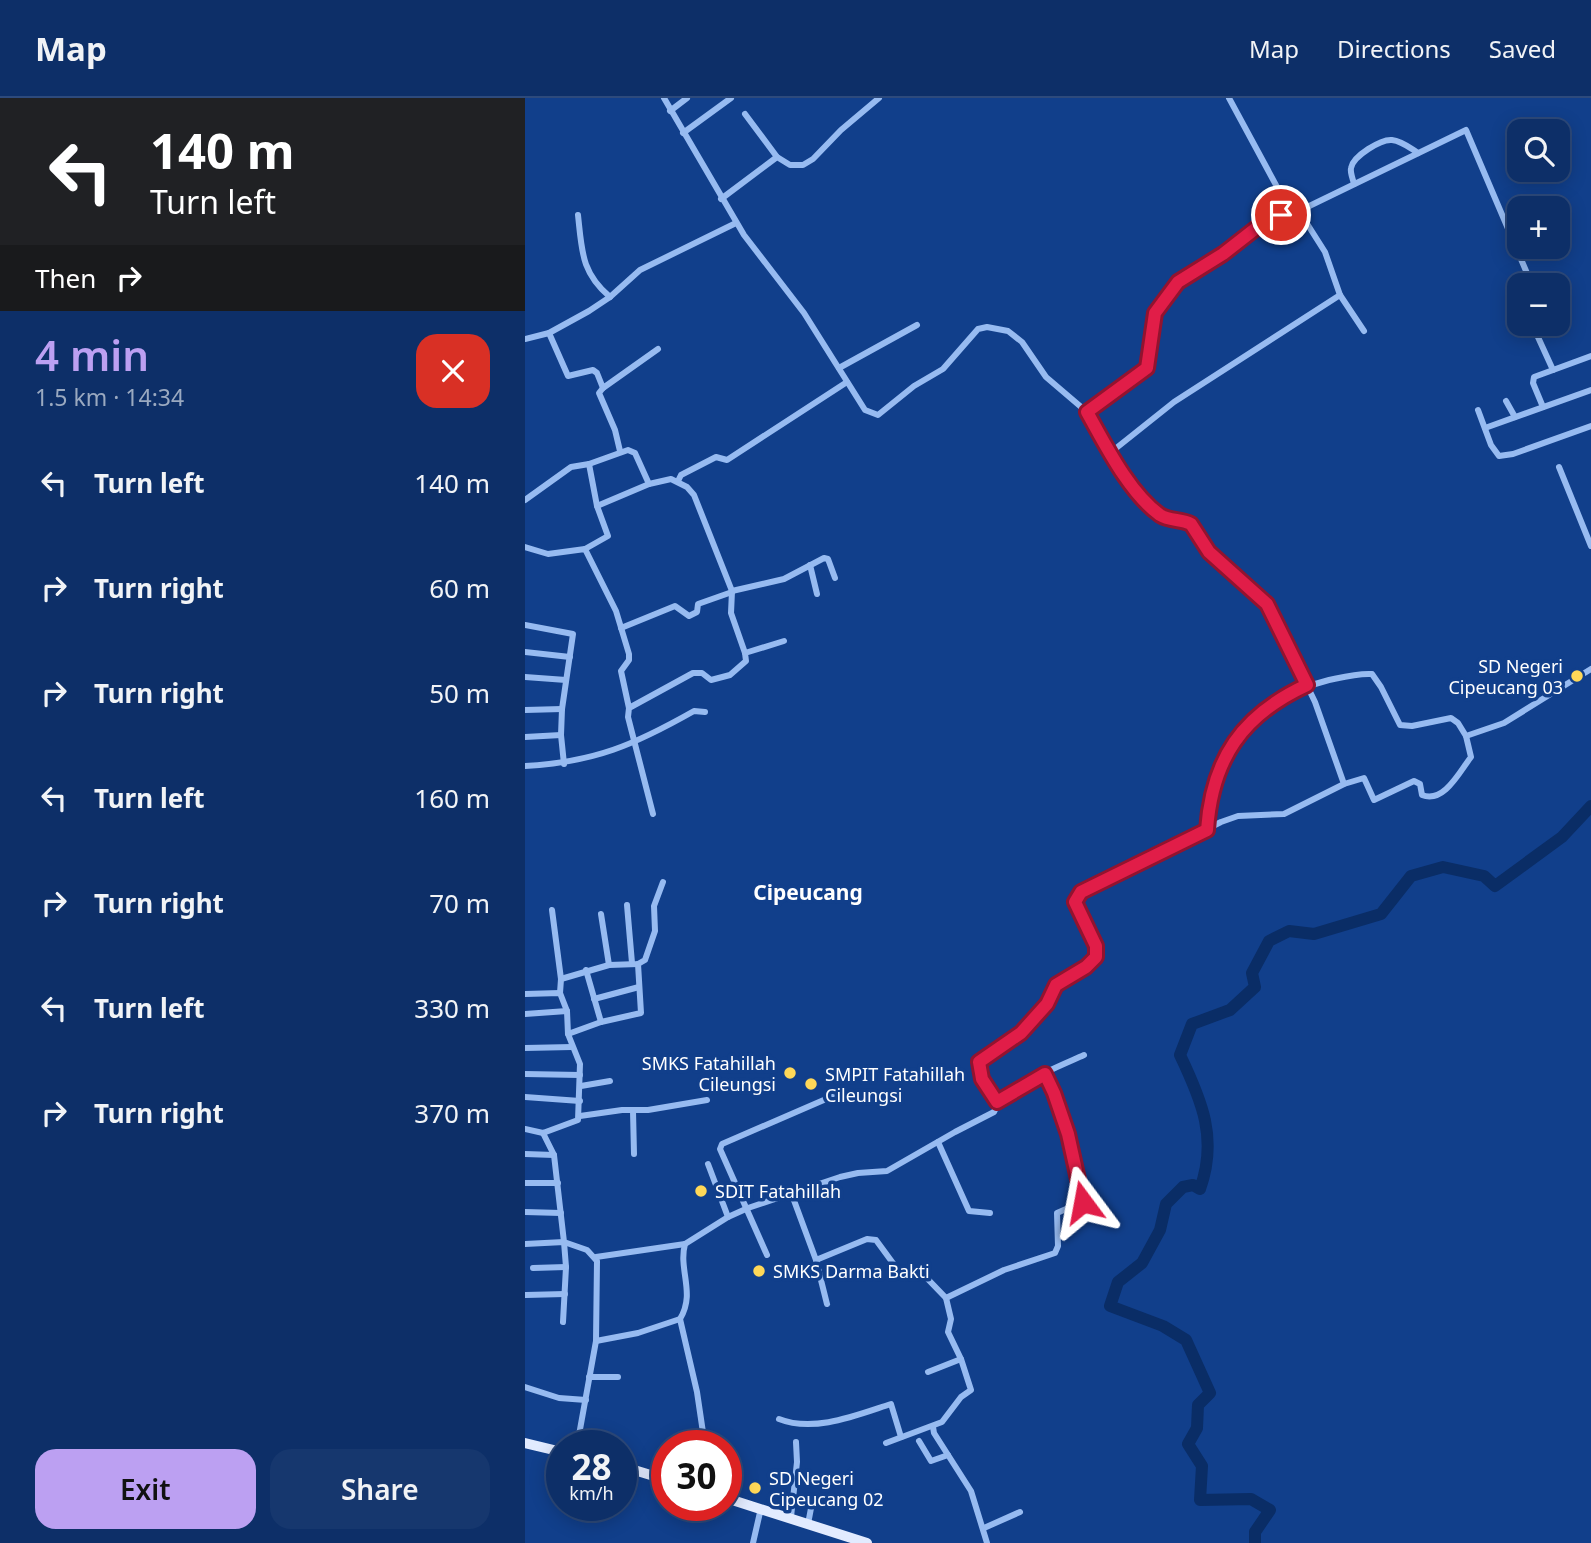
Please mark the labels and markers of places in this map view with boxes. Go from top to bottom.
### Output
pin [1251,185,1311,245]
place label: SD Negeri Cipeucang 03 [1448,654,1563,699]
marker: SD Negeri Cipeucang 03 [1569,668,1585,684]
place label: SMKS Fatahillah Cileungsi [642,1051,776,1096]
place label: SMPIT Fatahillah Cileungsi [825,1062,965,1107]
marker: SMKS Fatahillah Cileungsi [782,1065,798,1081]
marker: SMPIT Fatahillah Cileungsi [803,1076,819,1092]
place label: SDIT Fatahillah [715,1179,841,1203]
marker: SDIT Fatahillah [693,1183,709,1199]
place label: SMKS Darma Bakti [773,1259,930,1283]
marker: SMKS Darma Bakti [751,1263,767,1279]
place label: SD Negeri Cipeucang 02 [769,1466,884,1511]
marker: SD Negeri Cipeucang 02 [747,1480,763,1496]

